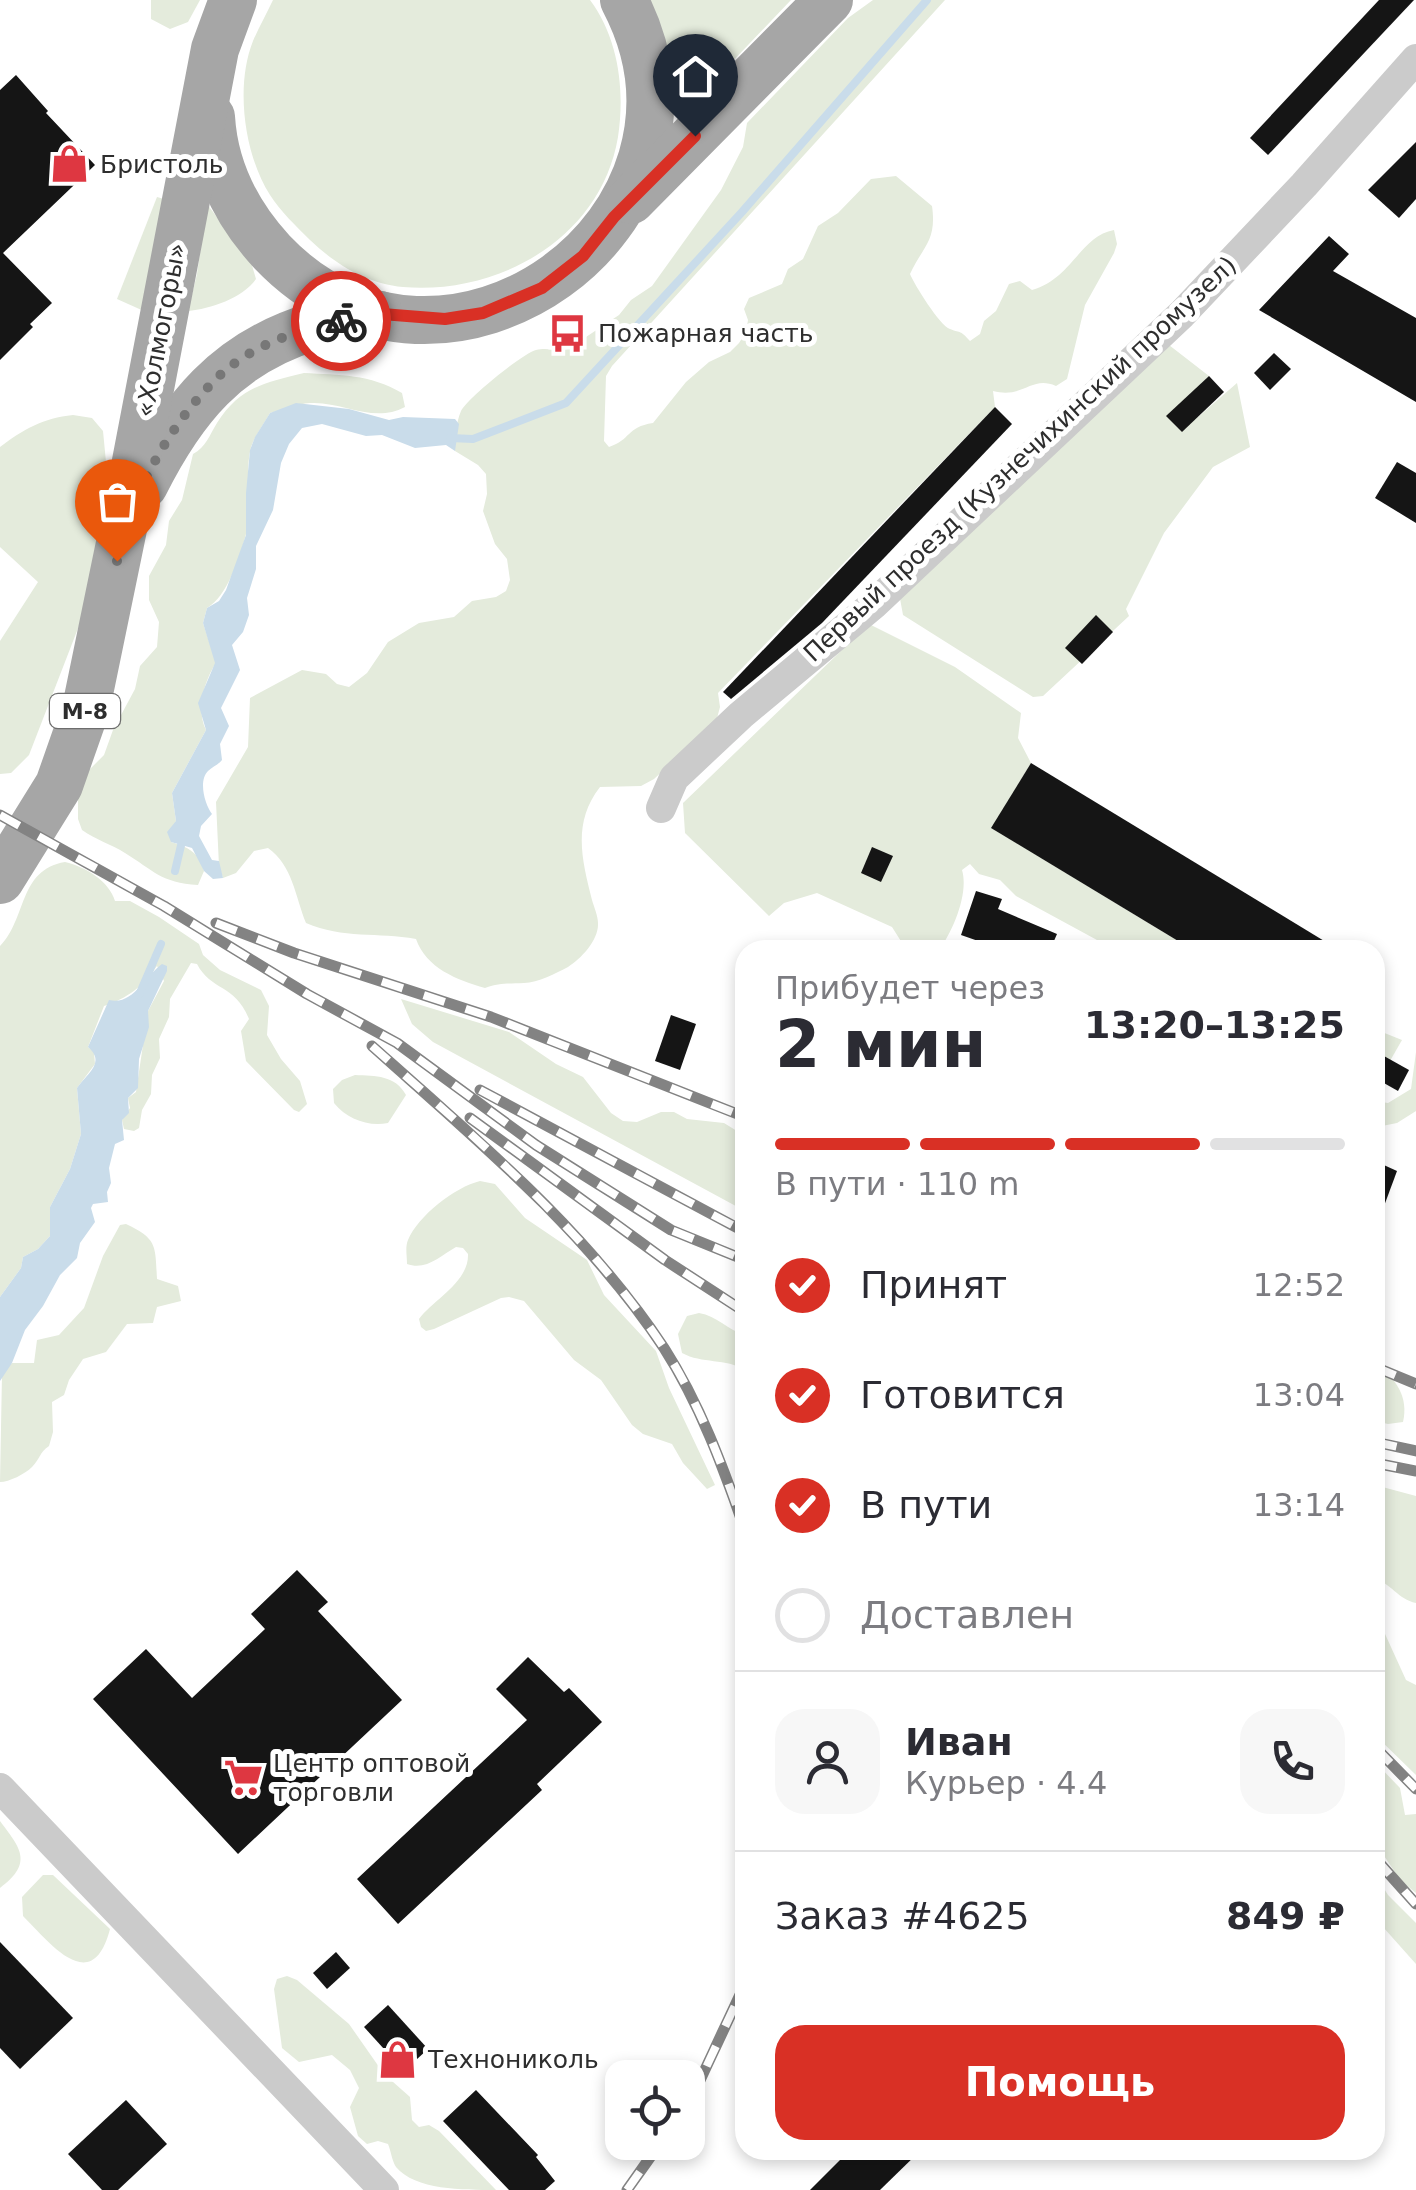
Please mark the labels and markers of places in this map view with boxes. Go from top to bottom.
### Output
pin [653,34,738,137]
shop icon: Бристоль [49,143,91,185]
place label: Бристоль [100,150,224,179]
bus stop icon: Пожарная часть [547,312,589,354]
place label: Пожарная часть [598,319,814,348]
pin [75,459,160,562]
place label: Центр оптовой торговли [273,1749,470,1807]
supermarket icon: Центр оптовой торговли [222,1756,264,1798]
shop icon: Технониколь [377,2038,419,2080]
place label: Технониколь [427,2045,599,2074]

